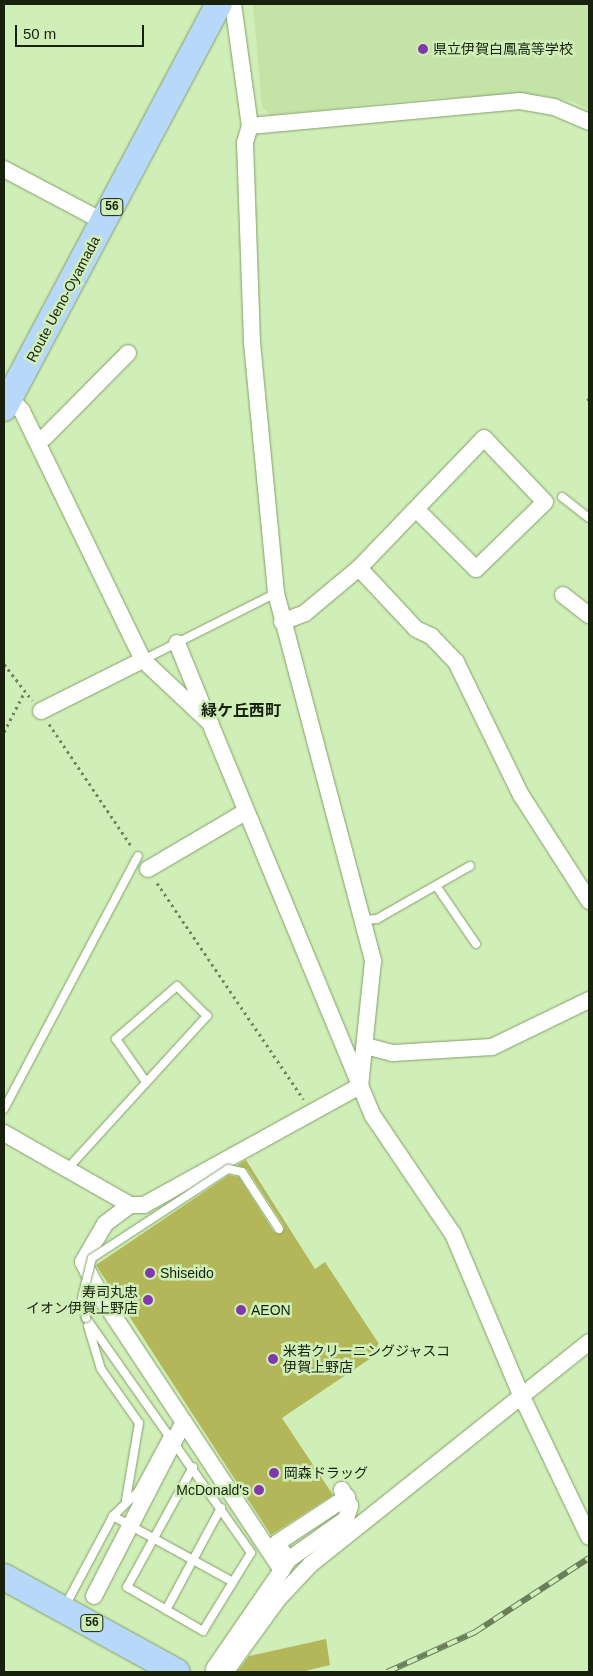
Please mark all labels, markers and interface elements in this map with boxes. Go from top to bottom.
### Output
scale bar [18,15,146,47]
text: 50 m [23,25,56,42]
place label: 県立伊賀白鳳高等学校 [433,41,573,57]
marker: 県立伊賀白鳳高等学校 [417,43,429,55]
road number: 56 [100,198,124,216]
street label: Route Ueno-Oyamada [23,233,103,365]
district label: 緑ケ丘西町 [201,701,281,721]
place label: Shiseido [160,1265,214,1281]
marker: Shiseido [144,1267,156,1279]
place label: 寿司丸忠 イオン伊賀上野店 [26,1284,138,1316]
marker: 寿司丸忠 イオン伊賀上野店 [142,1294,154,1306]
place label: AEON [251,1302,291,1318]
marker: AEON [235,1304,247,1316]
place label: 米若クリーニングジャスコ 伊賀上野店 [283,1343,451,1375]
marker: 米若クリーニングジャスコ 伊賀上野店 [267,1353,279,1365]
place label: 岡森ドラッグ [284,1465,368,1481]
marker: 岡森ドラッグ [268,1467,280,1479]
place label: McDonald's [176,1482,249,1498]
marker: McDonald's [253,1484,265,1496]
road number: 56 [80,1614,104,1632]

